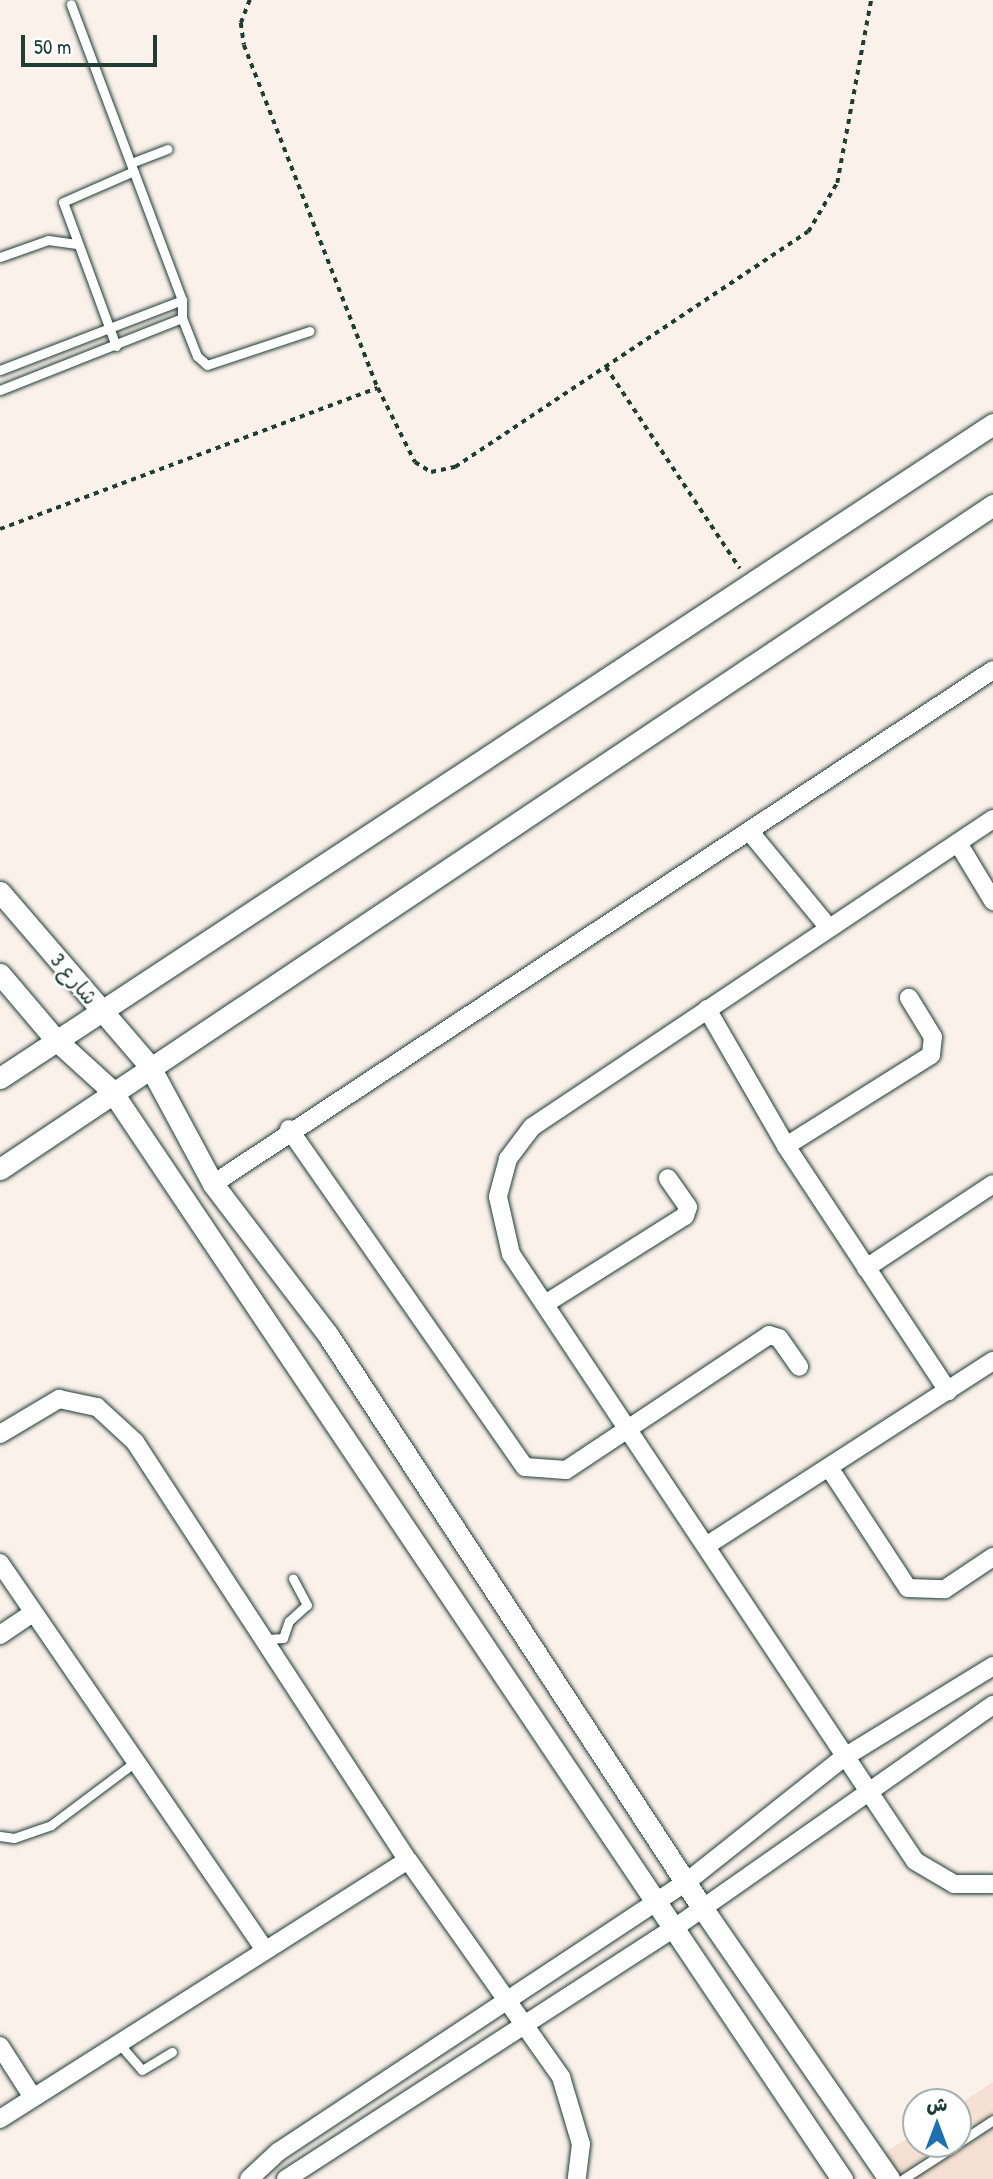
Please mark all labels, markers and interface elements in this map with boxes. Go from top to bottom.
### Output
scale bar [24,21,161,65]
text: 50 m [34,32,71,61]
street label: شارع 3 [45,948,103,1010]
north arrow [902,2088,972,2158]
text: ش [927,2091,947,2117]

